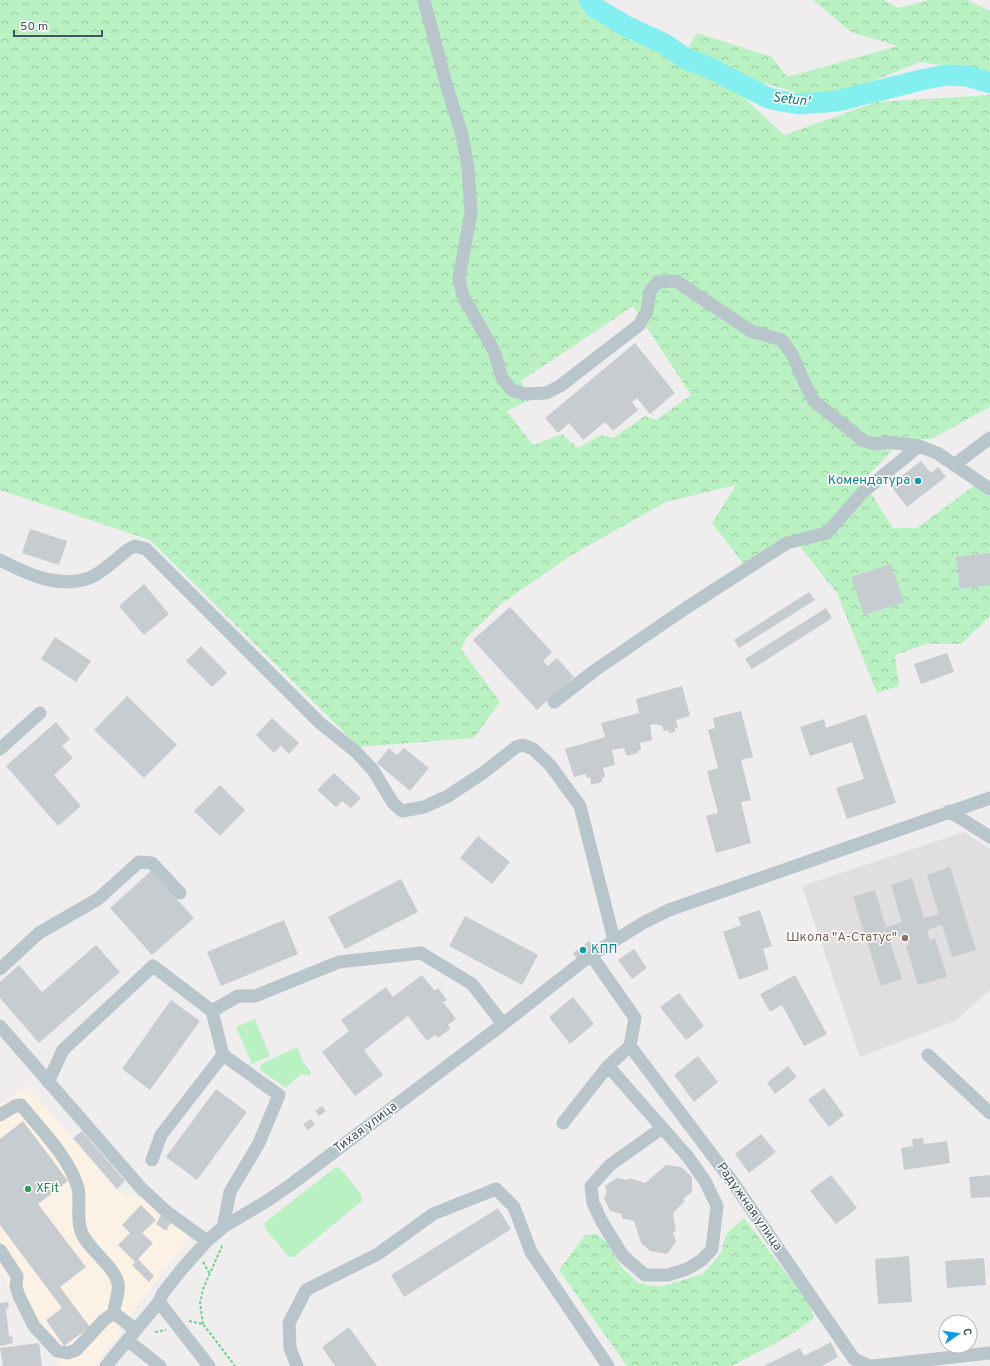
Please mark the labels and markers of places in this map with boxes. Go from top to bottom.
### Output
place label: Комендатура [828,473,910,489]
marker: Комендатура [913,476,923,486]
place label: Школа "А-Статус" [786,930,897,946]
marker: Школа "А-Статус" [900,933,910,943]
place label: КПП [591,942,617,958]
marker: КПП [578,945,588,955]
place label: XFit [36,1181,59,1197]
marker: XFit [23,1184,33,1194]

